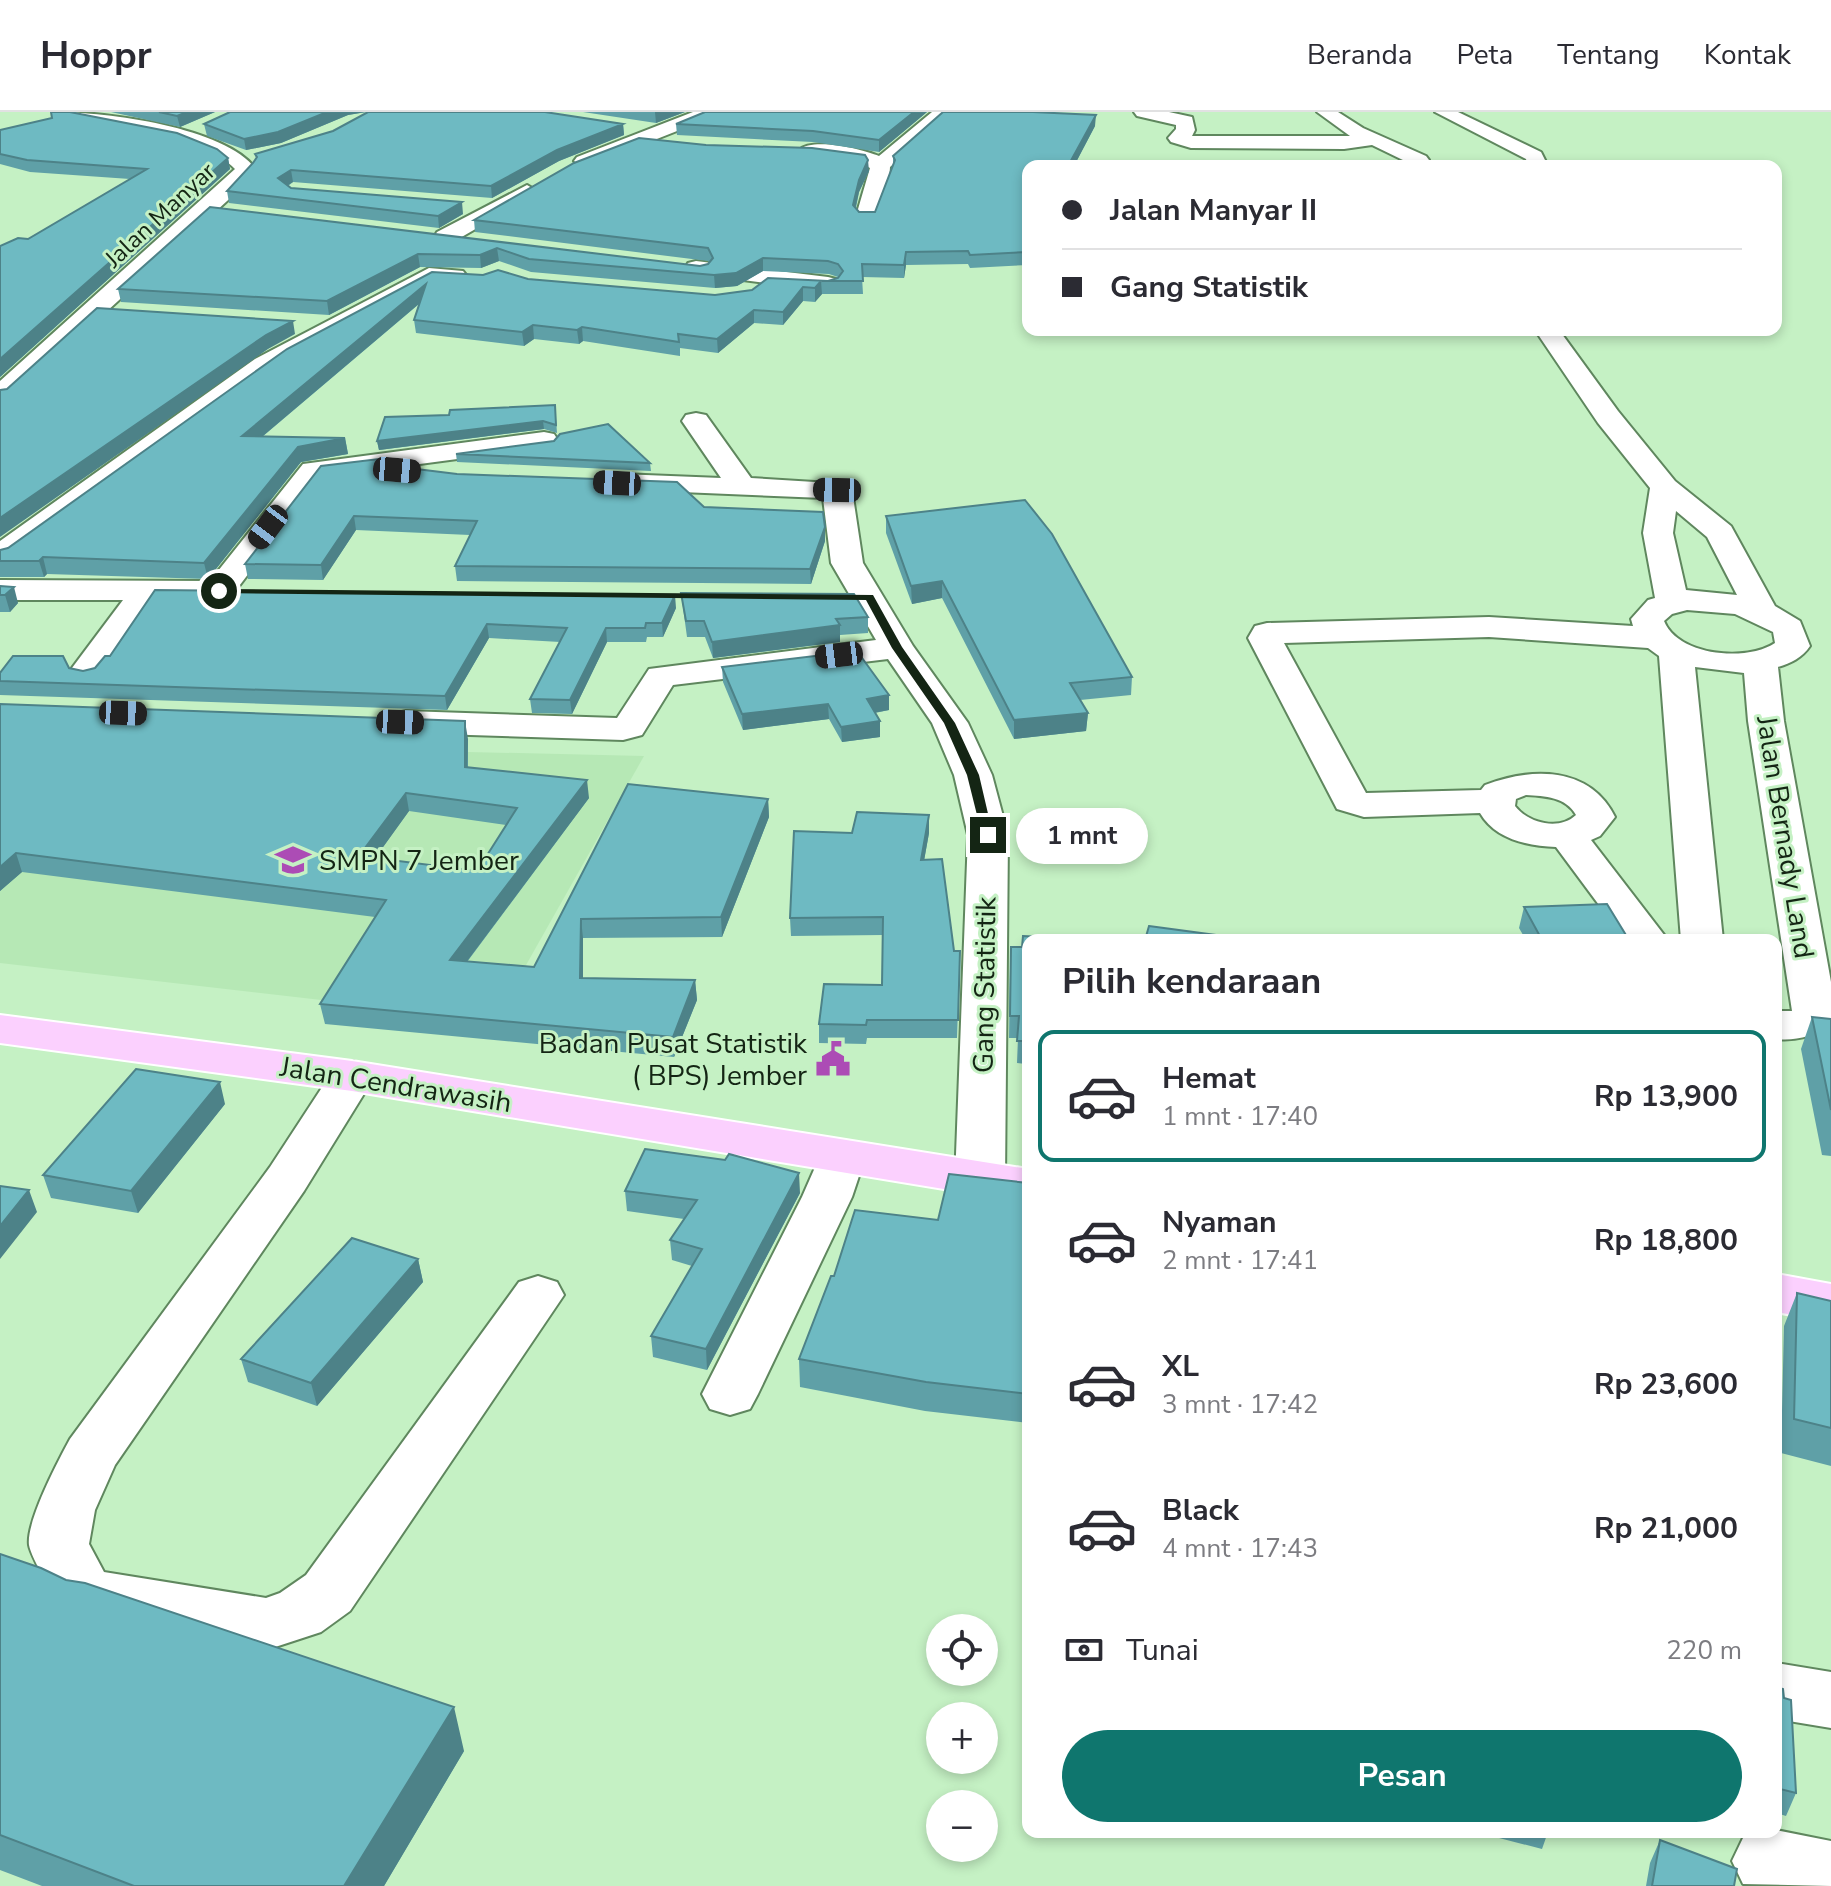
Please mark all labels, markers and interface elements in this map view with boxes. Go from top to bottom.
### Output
text: Hoppr [40,30,152,81]
text: Beranda [1307,36,1413,74]
text: Peta [1457,36,1513,74]
text: Tentang [1557,36,1660,74]
text: Kontak [1704,36,1791,74]
street label: Jalan Manyar [97,155,223,275]
text: Jalan Manyar II [1110,190,1317,231]
text: Gang Statistik [1110,267,1308,308]
car [372,456,422,484]
car [592,470,642,496]
car [813,478,861,502]
car [244,501,292,553]
route start [201,573,237,609]
car [814,640,864,670]
car [99,700,147,726]
car [376,709,424,735]
street label: Jalan Bernady Land [1747,712,1823,961]
callout: 1 mnt [1016,807,1148,863]
route end [970,817,1006,853]
text: 1 mnt [1047,818,1117,853]
school or university icon: SMPN 7 Jember [274,841,312,879]
place label: SMPN 7 Jember [319,842,519,880]
street label: Gang Statistik [964,895,1006,1074]
text: Pilih kendaraan [1062,957,1321,1006]
place label: Badan Pusat Statistik ( BPS) Jember [539,1025,808,1095]
public building icon: Badan Pusat Statistik ( BPS) Jember [814,1040,852,1078]
street label: Jalan Cendrawasih [276,1048,514,1122]
text: Hemat [1162,1058,1256,1099]
icon: car [1066,1060,1138,1132]
text: Rp 13,900 [1594,1076,1738,1117]
text: 1 mnt · 17:40 [1162,1099,1318,1134]
text: Nyaman [1162,1202,1277,1243]
icon: car [1066,1204,1138,1276]
text: Rp 18,800 [1594,1220,1738,1261]
text: 2 mnt · 17:41 [1162,1243,1318,1278]
text: XL [1162,1346,1199,1387]
icon: car [1066,1348,1138,1420]
text: Rp 23,600 [1594,1364,1738,1405]
text: 3 mnt · 17:42 [1162,1387,1318,1422]
text: Black [1162,1490,1239,1531]
icon: car [1066,1492,1138,1564]
text: Rp 21,000 [1594,1508,1738,1549]
text: 4 mnt · 17:43 [1162,1531,1318,1566]
map controls [926,1614,998,1862]
button: locate [926,1614,998,1686]
icon: cash [1062,1628,1106,1672]
text: Tunai [1126,1630,1199,1671]
text: 220 m [1666,1633,1742,1668]
button: + [926,1702,998,1774]
button: Pesan [1062,1730,1742,1822]
button: − [926,1790,998,1862]

